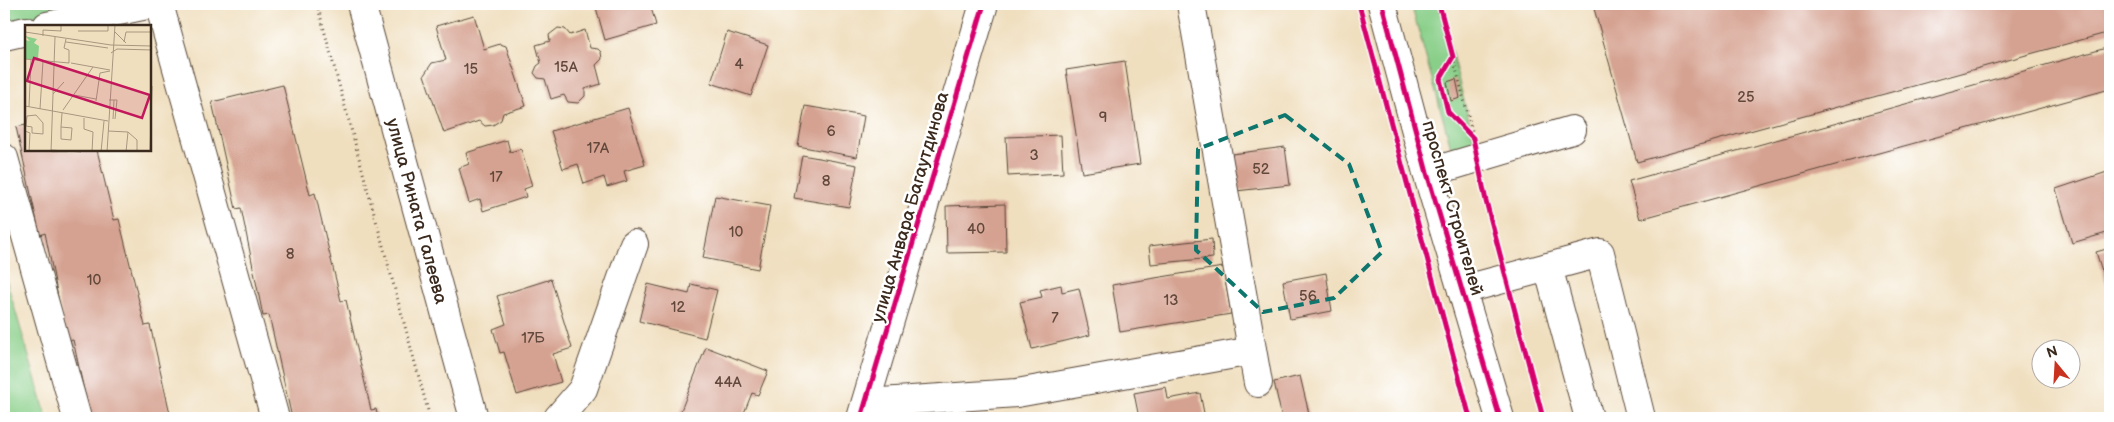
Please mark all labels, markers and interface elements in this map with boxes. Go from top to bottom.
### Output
inset map [25,25,151,151]
house number: 4 [734,55,744,74]
house number: 15А [554,58,579,77]
house number: 15 [464,60,478,79]
house number: 25 [1737,88,1755,107]
street label: улица Анвара Багаутдинова [867,89,954,325]
house number: 9 [1099,108,1107,127]
street label: улица Рината Галеева [382,116,452,307]
street label: проспект Строителей [1417,118,1488,298]
house number: 6 [826,122,836,141]
house number: 17А [587,139,610,158]
house number: 3 [1029,146,1039,165]
house number: 52 [1252,160,1270,179]
house number: 17 [489,168,503,187]
house number: 8 [822,172,831,191]
house number: 40 [967,220,985,239]
house number: 10 [729,223,743,242]
house number: 8 [286,245,295,264]
house number: 10 [87,271,101,290]
house number: 56 [1299,287,1317,306]
house number: 13 [1163,291,1179,310]
house number: 12 [671,298,685,317]
house number: 7 [1051,309,1059,328]
house number: 17Б [521,329,545,348]
north arrow [2032,340,2082,390]
text: N [2045,342,2060,362]
house number: 44А [714,373,743,392]

